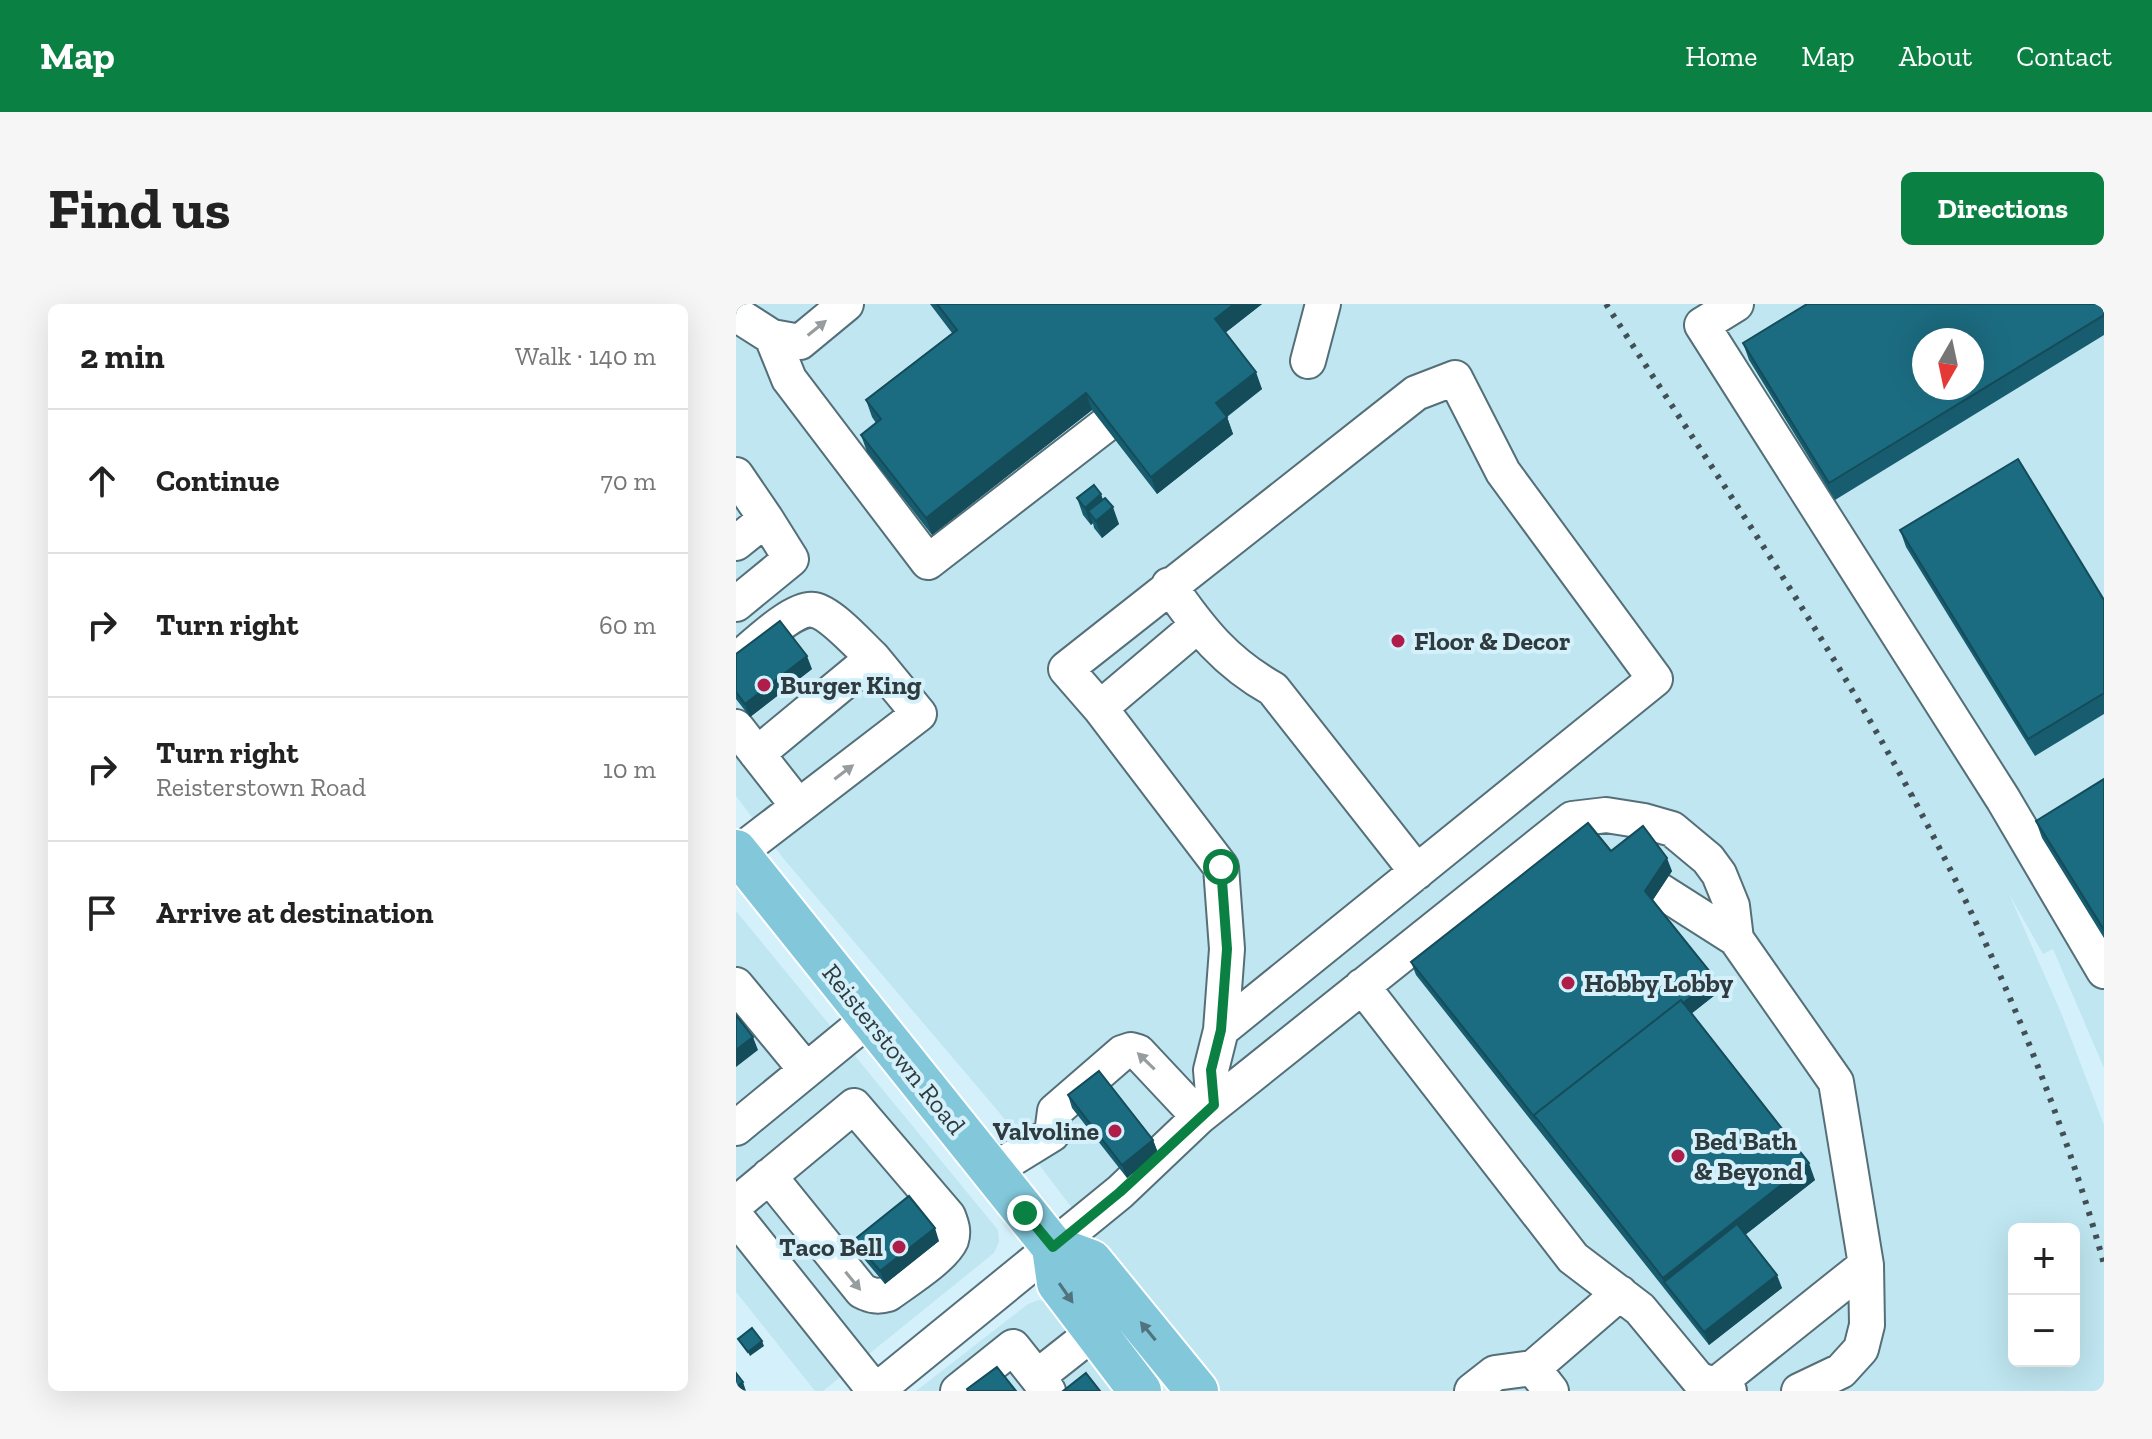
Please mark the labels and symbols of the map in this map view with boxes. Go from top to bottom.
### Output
one-way arrow [807,320,827,336]
north arrow [1912,328,1984,400]
place label: Floor & Decor [1414,625,1570,657]
marker: Floor & Decor [1389,632,1407,650]
place label: Burger King [780,669,922,701]
marker: Burger King [755,676,773,694]
one-way arrow [834,764,854,780]
route start [1203,849,1239,885]
street label: Reisterstown Road [815,957,973,1141]
place label: Hobby Lobby [1584,967,1733,999]
marker: Hobby Lobby [1559,974,1577,992]
one-way arrow [1136,1051,1155,1070]
place label: Valvoline [993,1115,1099,1147]
marker: Valvoline [1106,1122,1124,1140]
place label: Bed Bath & Beyond [1694,1125,1803,1187]
marker: Bed Bath & Beyond [1669,1147,1687,1165]
route end [1007,1195,1043,1231]
place label: Taco Bell [779,1231,883,1263]
marker: Taco Bell [890,1238,908,1256]
one-way arrow [845,1270,862,1291]
one-way arrow [1058,1282,1073,1303]
one-way arrow [1140,1321,1157,1341]

